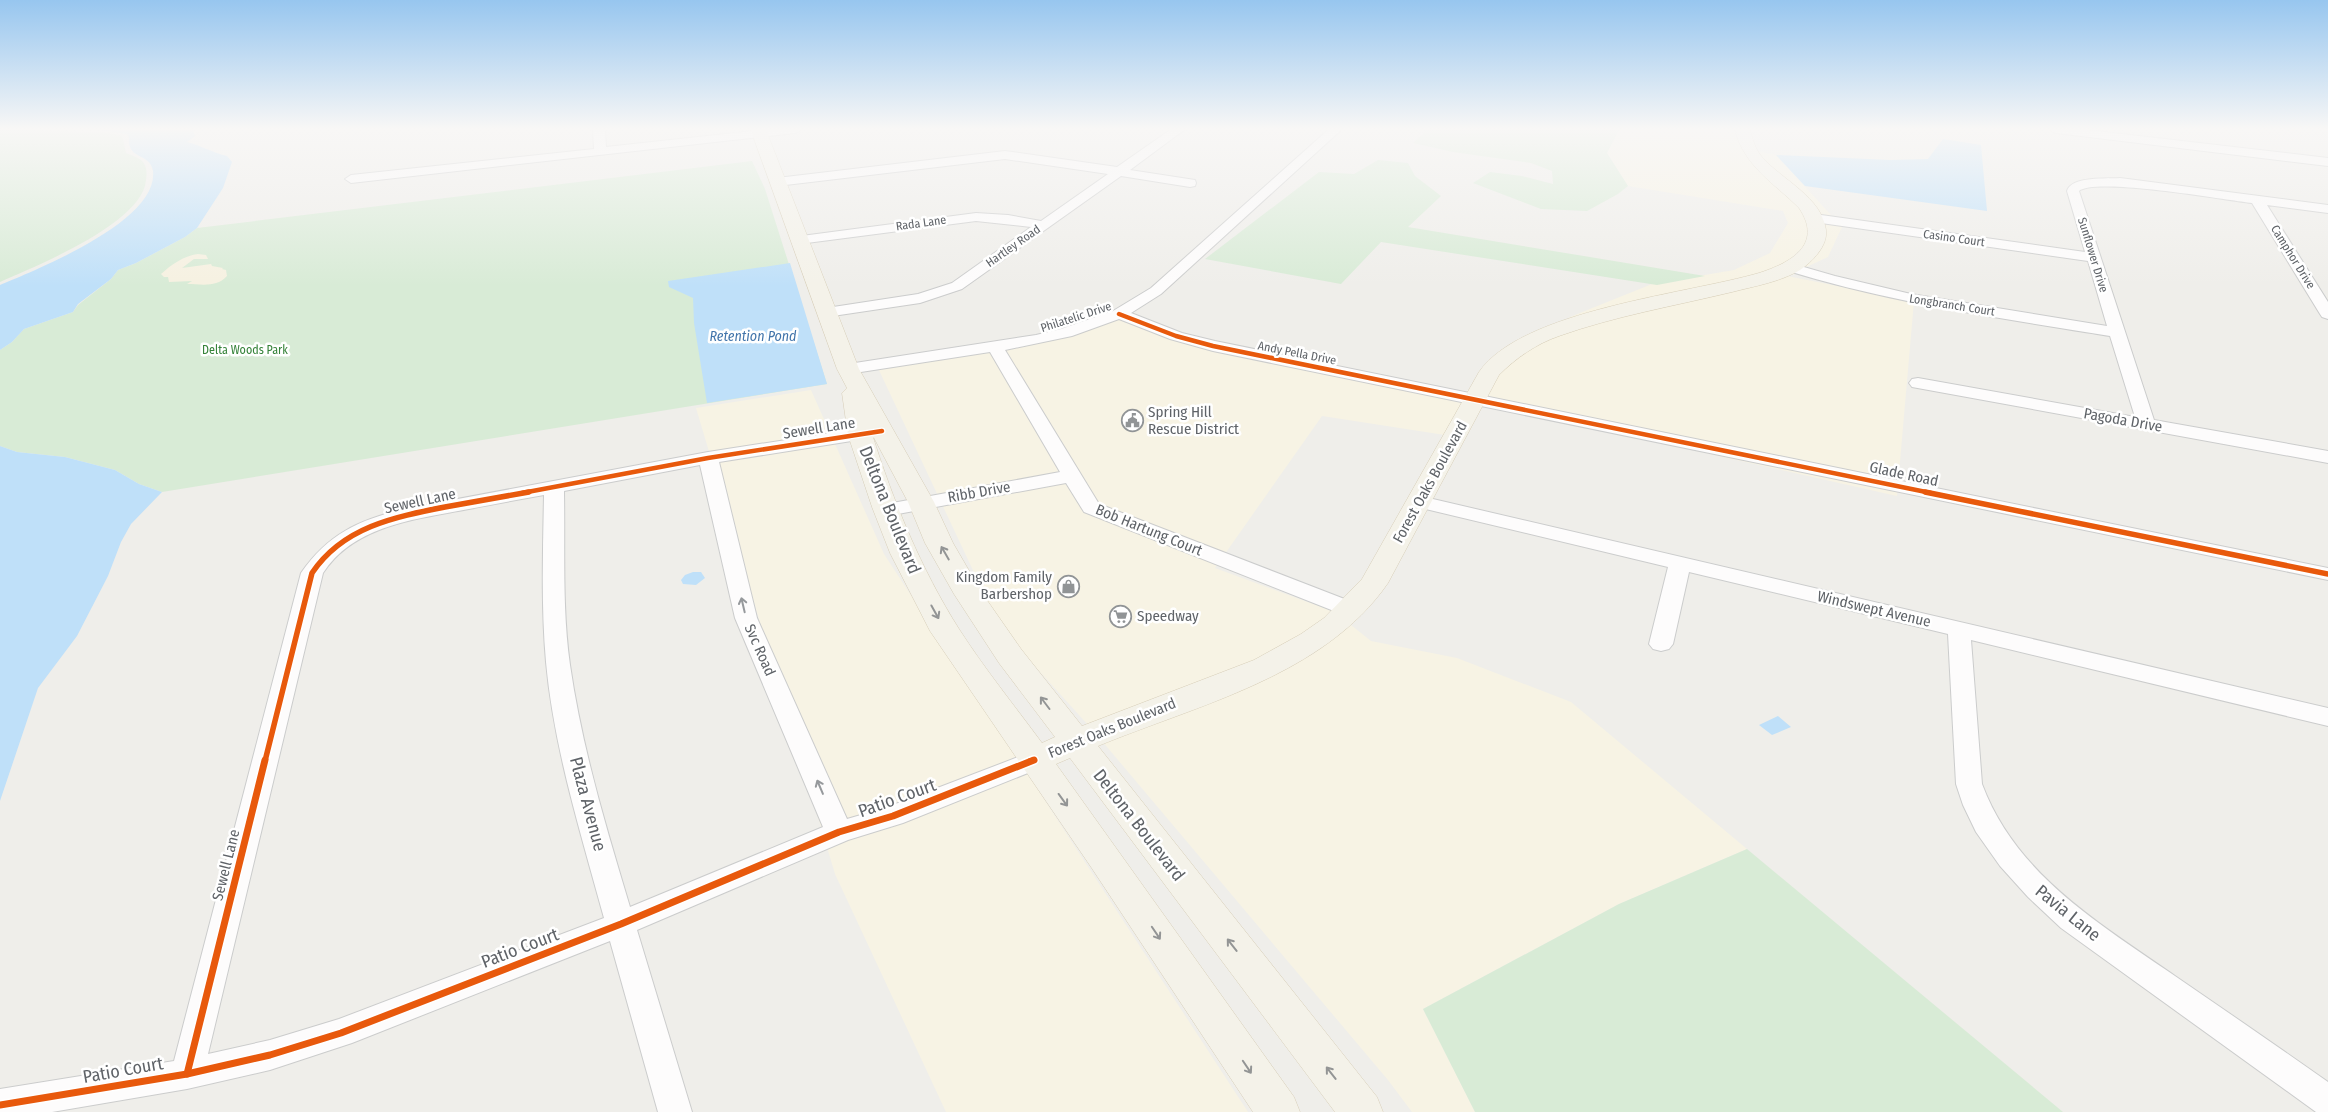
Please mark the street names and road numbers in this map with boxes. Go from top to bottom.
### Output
street label: Rada Lane [895,213,947,233]
street label: Sunflower Drive [2075,216,2111,294]
street label: Hartley Road [983,222,1043,270]
street label: Camphor Drive [2268,223,2318,292]
street label: Casino Court [1922,227,1986,249]
street label: Longbranch Court [1908,291,1996,319]
street label: Philatelic Drive [1039,299,1113,335]
street label: Andy Pella Drive [1257,339,1337,367]
street label: Pagoda Drive [2082,404,2164,436]
street label: Sewell Lane [782,413,856,443]
street label: Forest Oaks Boulevard [1389,418,1471,546]
street label: Deltona Boulevard [854,443,926,577]
street label: Glade Road [1868,458,1940,490]
street label: Ribb Drive [946,478,1012,506]
street label: Sewell Lane [383,485,457,517]
street label: Bob Hartung Court [1093,500,1205,560]
street label: Windswept Avenue [1815,587,1933,631]
street label: Svc Road [741,621,779,679]
street label: Forest Oaks Boulevard [1045,694,1179,762]
street label: Plaza Avenue [565,754,611,854]
street label: Deltona Boulevard [1088,765,1190,885]
street label: Patio Court [855,774,939,822]
street label: Sewell Lane [208,828,244,902]
street label: Pavia Lane [2031,880,2105,946]
street label: Patio Court [478,923,562,973]
street label: Patio Court [81,1052,165,1088]

